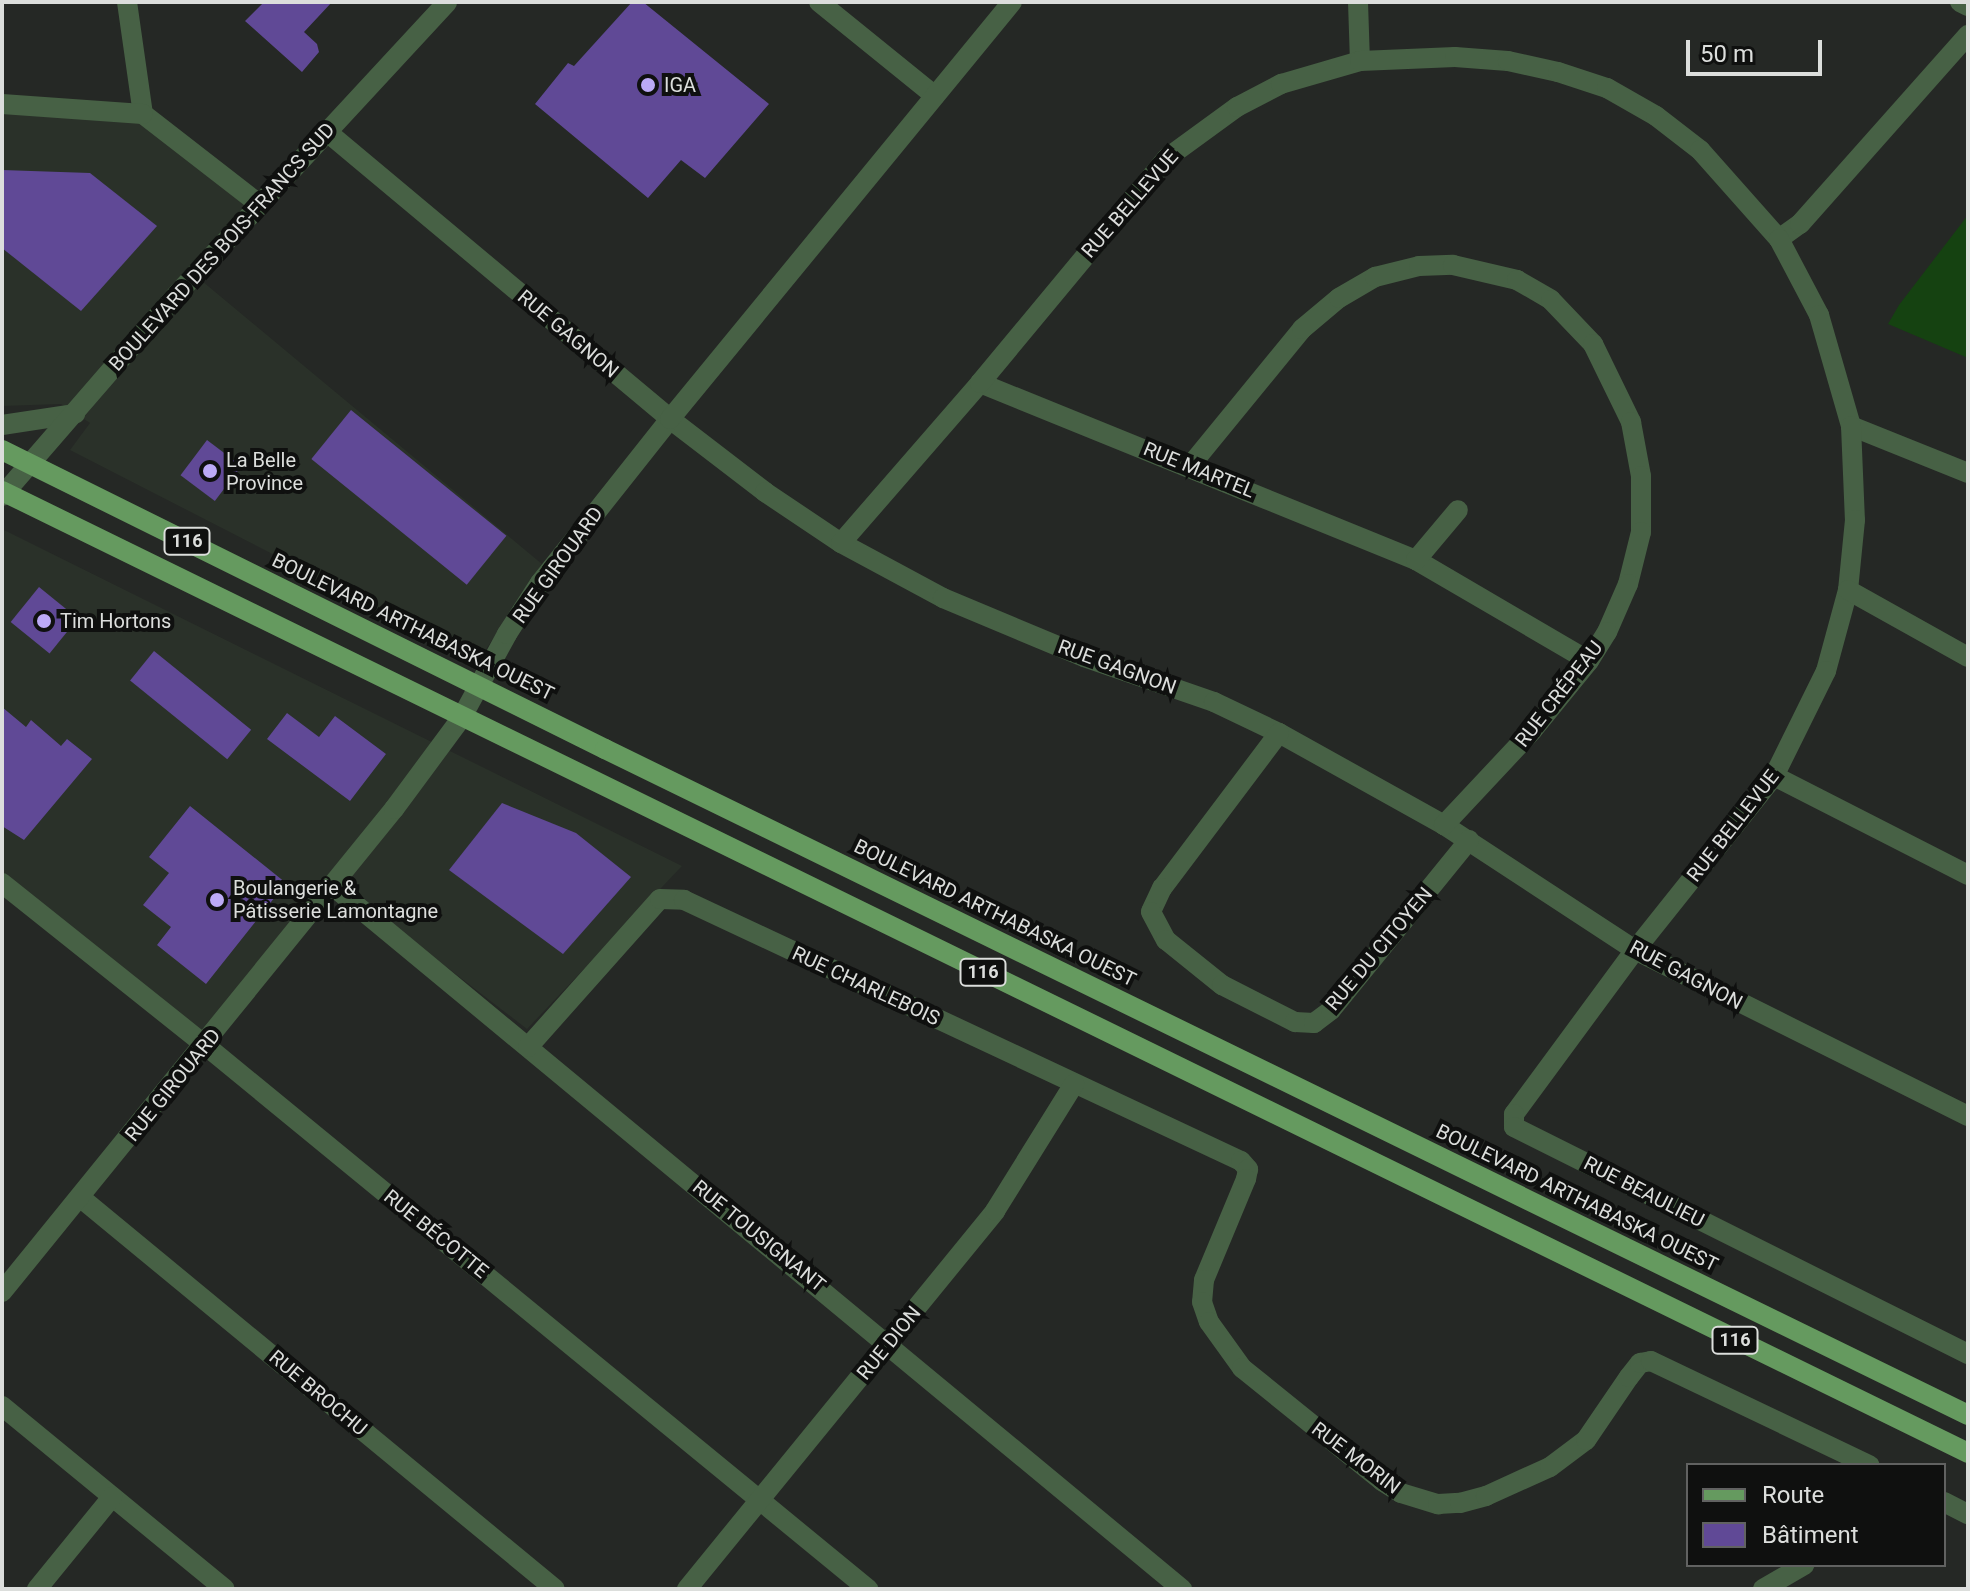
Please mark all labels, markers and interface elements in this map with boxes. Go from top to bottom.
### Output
scale bar [1690,24,1826,74]
text: 50 m [1700,40,1754,68]
place label: IGA [664,73,696,97]
marker: IGA [639,76,657,94]
street label: BOULEVARD DES BOIS-FRANCS SUD [104,118,340,376]
street label: RUE BELLEVUE [1077,145,1183,263]
street label: RUE GAGNON [513,285,623,383]
street label: RUE MARTEL [1140,437,1258,503]
place label: La Belle Province [226,448,303,495]
marker: La Belle Province [201,462,219,480]
street label: RUE GIROUARD [508,502,608,628]
road number: 116 [163,527,211,555]
street label: BOULEVARD ARTHABASKA OUEST [268,548,558,706]
place label: Tim Hortons [60,609,171,633]
marker: Tim Hortons [35,612,53,630]
street label: RUE GAGNON [1055,635,1179,699]
street label: RUE CRÉPEAU [1510,636,1608,752]
street label: RUE BELLEVUE [1682,765,1784,887]
street label: BOULEVARD ARTHABASKA OUEST [850,834,1140,992]
place label: Boulangerie & Pâtisserie Lamontagne [233,876,438,923]
street label: RUE DU CITOYEN [1320,882,1438,1016]
marker: Boulangerie & Pâtisserie Lamontagne [208,891,226,909]
street label: RUE GAGNON [1626,935,1746,1015]
street label: RUE CHARLEBOIS [788,941,944,1031]
road number: 116 [959,958,1007,986]
street label: RUE GIROUARD [120,1024,226,1146]
street label: BOULEVARD ARTHABASKA OUEST [1432,1119,1722,1277]
street label: RUE BEAULIEU [1580,1151,1708,1233]
street label: RUE TOUSIGNANT [688,1175,830,1297]
street label: RUE BÉCOTTE [379,1185,493,1283]
street label: RUE DION [852,1301,926,1385]
road number: 116 [1711,1326,1759,1354]
street label: RUE BROCHU [264,1345,372,1441]
street label: RUE MORIN [1307,1417,1405,1499]
legend [1686,1463,1946,1567]
text: Route [1762,1481,1824,1509]
text: Bâtiment [1762,1521,1859,1549]

